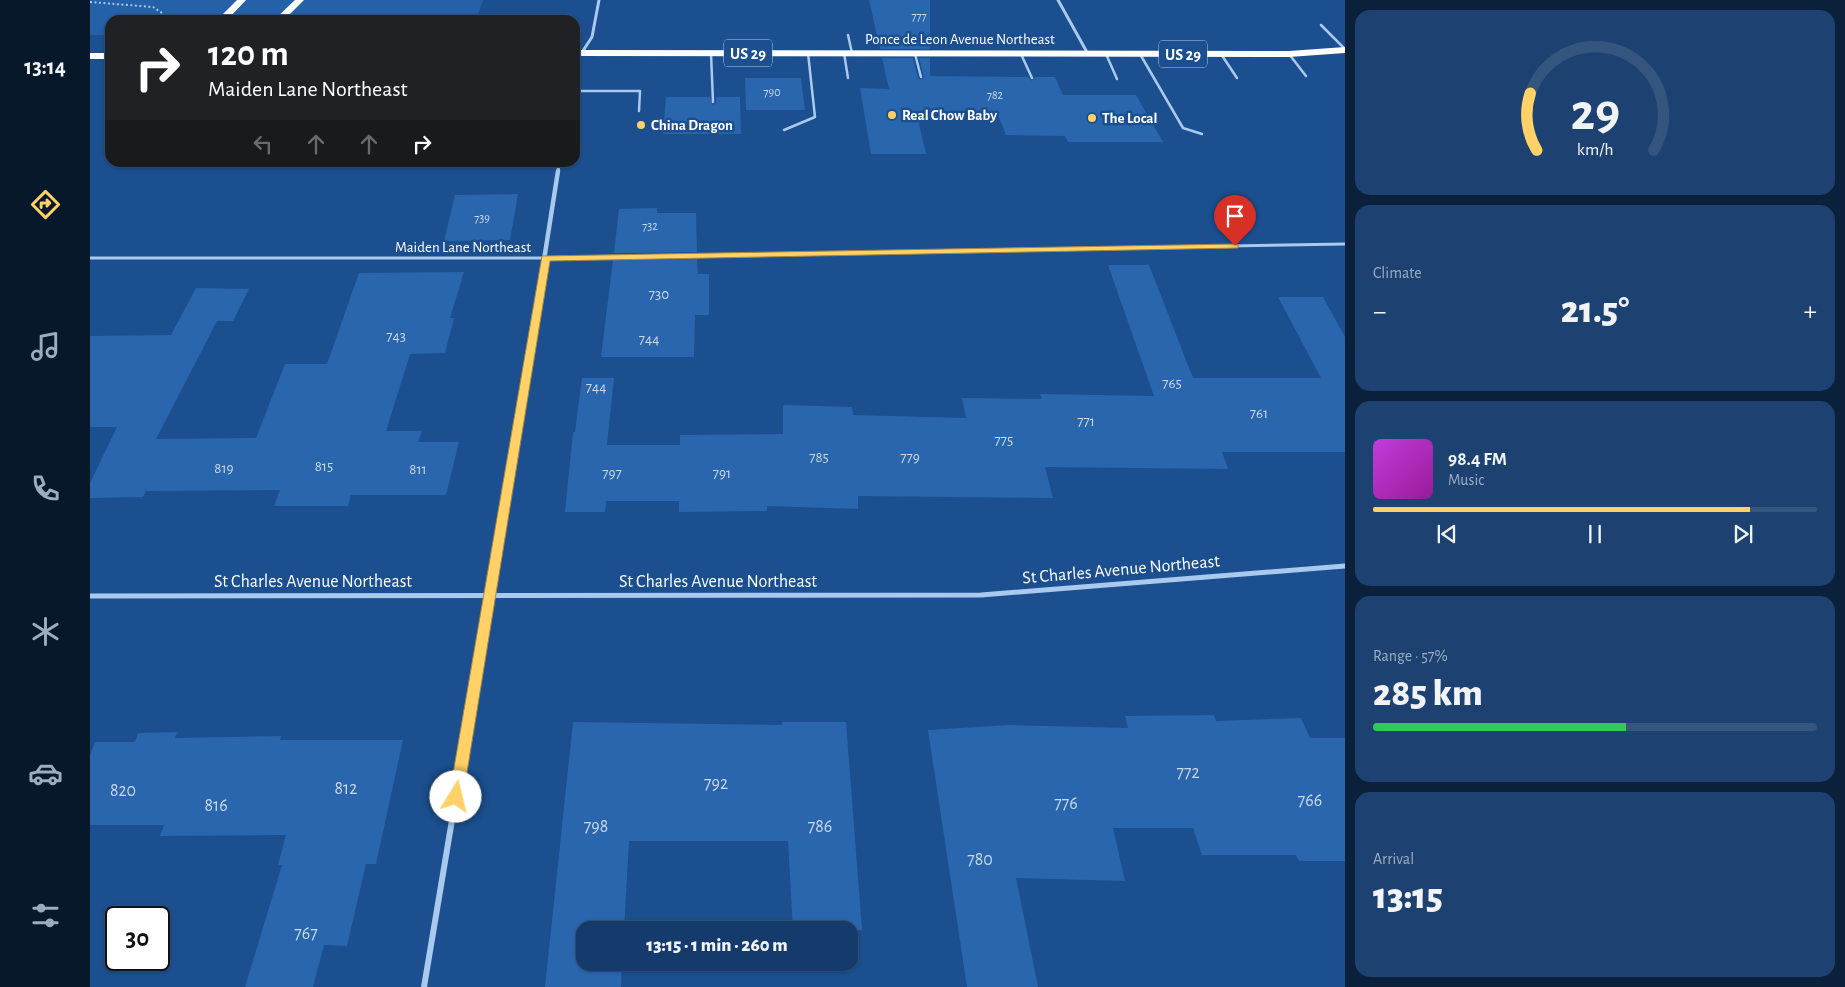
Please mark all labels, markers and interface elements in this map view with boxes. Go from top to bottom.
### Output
house number: 777 [911,10,927,22]
street label: Ponce de Leon Avenue Northeast [865,32,1055,47]
icon: right [125,35,190,100]
text: 120 m [208,37,289,72]
road number: US 29 [724,40,772,66]
road number: US 29 [1159,41,1207,68]
text: 13:14 [24,56,66,78]
text: Maiden Lane Northeast [208,78,408,100]
house number: 790 [764,86,780,98]
text: 29 [1570,87,1620,139]
house number: 782 [987,89,1004,101]
place label: Real Chow Baby [902,108,997,123]
marker: Real Chow Baby [886,109,898,121]
place label: The Local [1102,111,1158,126]
marker: The Local [1086,112,1098,124]
place label: China Dragon [651,118,733,133]
marker: China Dragon [635,119,647,131]
icon: left [249,130,277,158]
icon: ahead [302,130,330,158]
icon: ahead [355,130,383,158]
icon: right [408,130,436,158]
text: km/h [1577,141,1613,159]
icon: directions [28,187,63,222]
pin [1214,195,1256,246]
icon: arrive [1221,202,1249,230]
house number: 739 [474,212,490,224]
house number: 732 [642,220,658,232]
street label: Maiden Lane Northeast [395,240,531,255]
text: Climate [1373,265,1422,281]
house number: 730 [649,287,669,302]
text: 21.5° [1561,292,1629,330]
text: − [1373,298,1386,326]
text: + [1804,298,1817,326]
icon: music [28,329,63,364]
house number: 743 [386,329,406,344]
house number: 744 [639,332,659,347]
house number: 765 [1162,376,1182,391]
house number: 744 [586,380,606,395]
house number: 761 [1250,406,1268,421]
house number: 771 [1077,414,1095,429]
house number: 775 [995,433,1013,448]
house number: 785 [809,450,829,465]
house number: 779 [900,450,920,465]
text: 98.4 FM [1448,450,1507,469]
house number: 815 [315,459,333,474]
house number: 819 [214,461,234,476]
house number: 811 [409,462,427,477]
house number: 797 [602,466,622,481]
house number: 791 [713,466,731,481]
icon: phone [28,471,63,506]
text: Music [1448,472,1484,488]
icon: previous [1433,520,1461,548]
icon: pause [1581,520,1609,548]
icon: next [1729,520,1757,548]
street label: St Charles Avenue Northeast [1022,552,1221,588]
street label: St Charles Avenue Northeast [214,573,412,591]
street label: St Charles Avenue Northeast [619,573,817,591]
icon: climate [28,614,63,649]
text: Range · 57% [1373,648,1448,664]
text: 285 km [1373,675,1483,713]
icon: car [28,756,63,791]
house number: 772 [1176,764,1200,782]
position arrow [429,770,481,822]
house number: 792 [704,775,728,793]
house number: 812 [335,780,357,798]
house number: 820 [110,782,136,800]
house number: 766 [1298,792,1322,810]
house number: 776 [1054,795,1078,813]
house number: 816 [204,797,228,815]
house number: 798 [584,818,608,836]
house number: 786 [808,818,832,836]
house number: 780 [967,851,993,869]
text: Arrival [1373,851,1414,867]
text: 13:15 [1373,878,1443,916]
icon: filters [28,898,63,933]
speed limit sign: 30 [105,906,170,971]
house number: 767 [294,925,318,943]
text: 13:15 · 1 min · 260 m [646,936,788,955]

